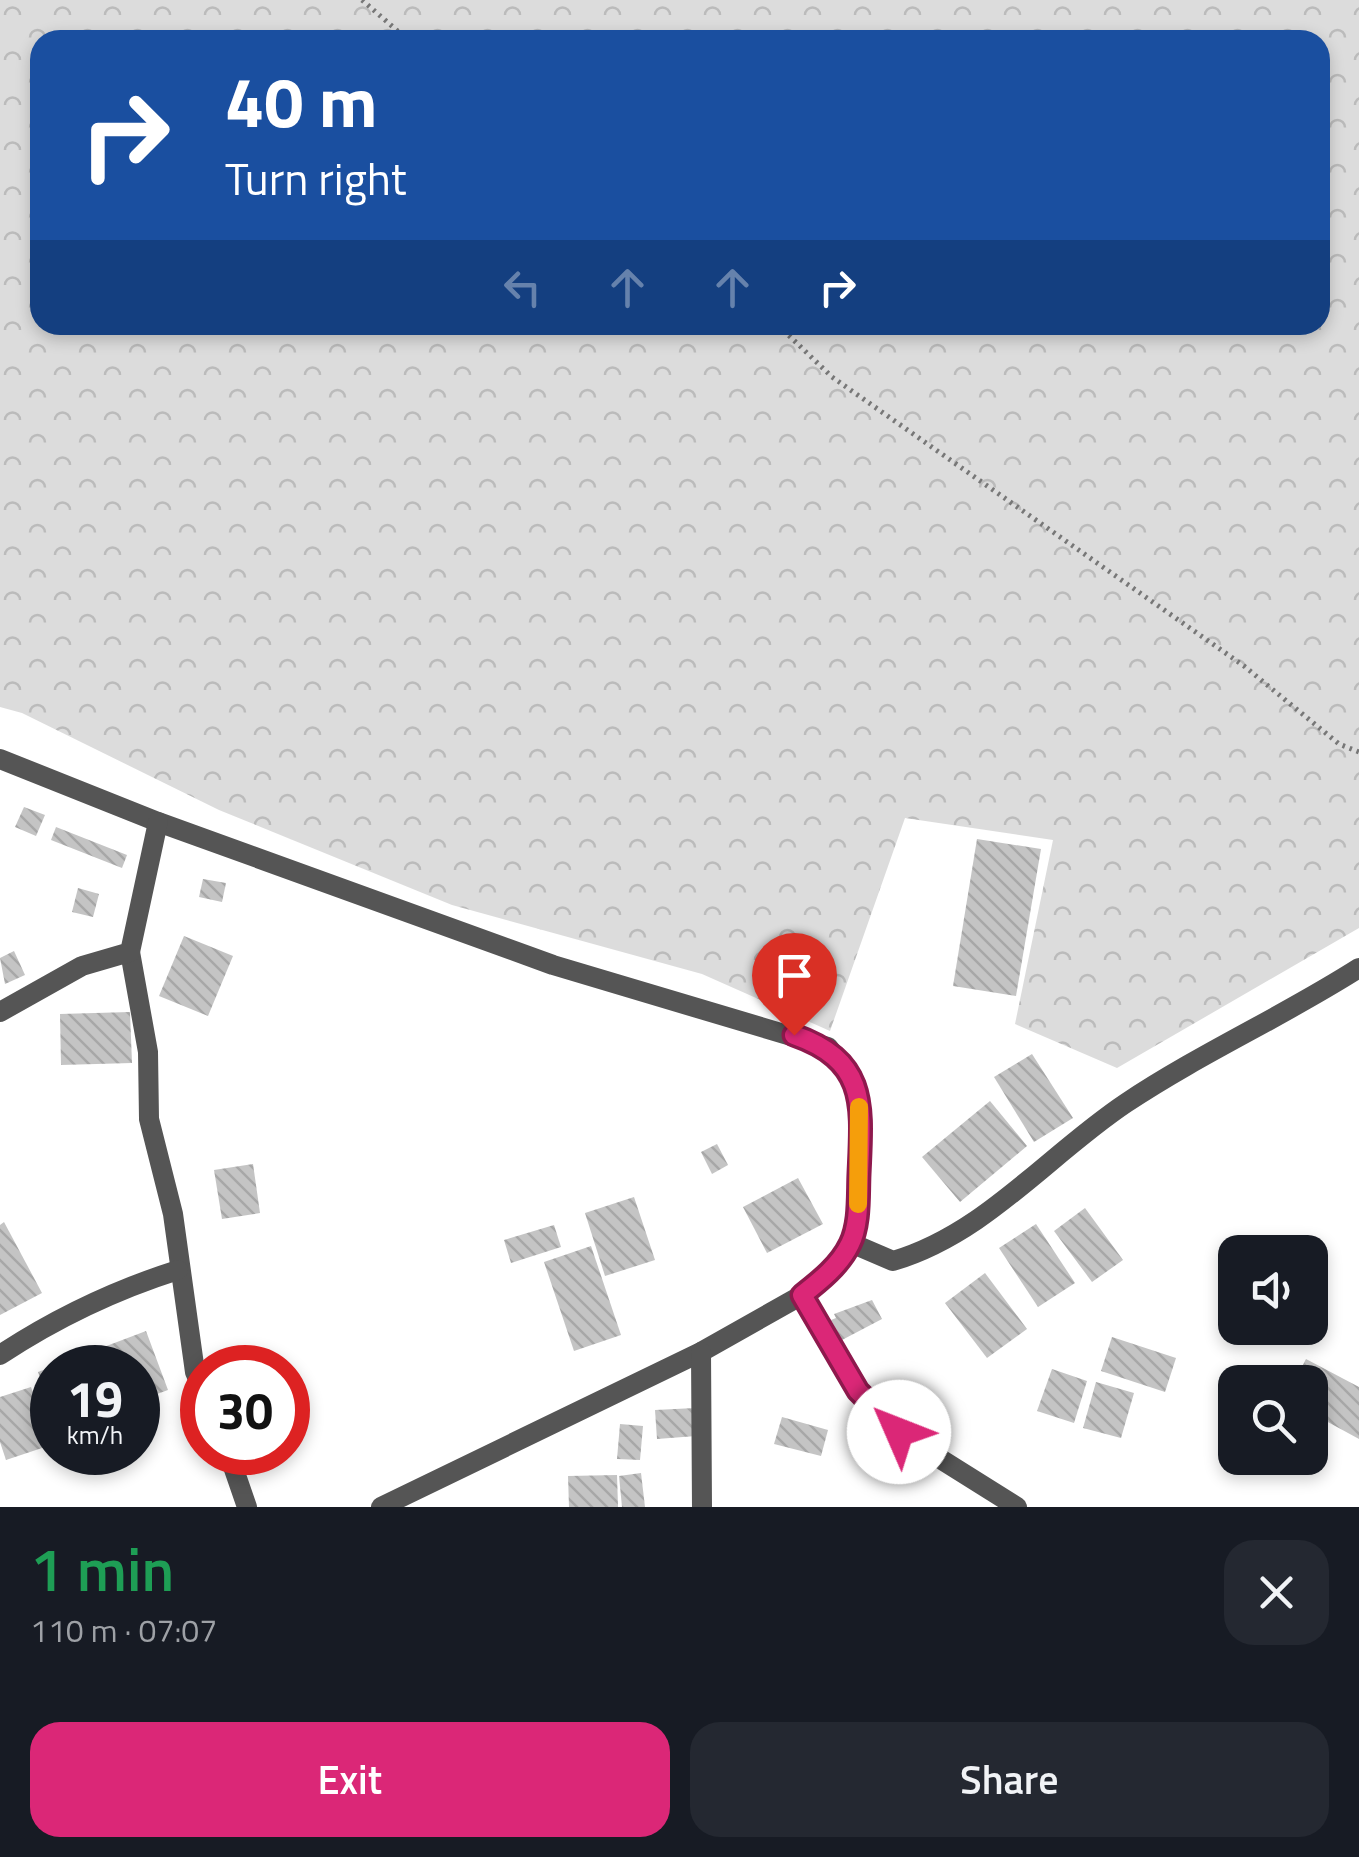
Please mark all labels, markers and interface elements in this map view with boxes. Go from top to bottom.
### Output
text: 40 m [225,48,378,154]
icon: right [60,70,190,200]
text: Turn right [225,144,407,212]
icon: left [495,260,550,315]
icon: ahead [600,260,655,315]
icon: ahead [705,260,760,315]
icon: right [810,260,865,315]
pin [752,933,837,1036]
icon: arrive [767,948,822,1003]
map controls [1218,1235,1328,1475]
button: sound [1218,1235,1328,1345]
speed limit sign: 30 [180,1345,310,1475]
text: 19 [67,1360,123,1436]
button: search [1218,1365,1328,1475]
position arrow [847,1380,951,1484]
text: km/h [67,1416,123,1454]
text: 1 min [30,1523,174,1614]
button: close [1224,1540,1329,1645]
text: 110 m · 07:07 [30,1606,217,1654]
button: Exit [30,1722,670,1837]
button: Share [690,1722,1329,1837]

